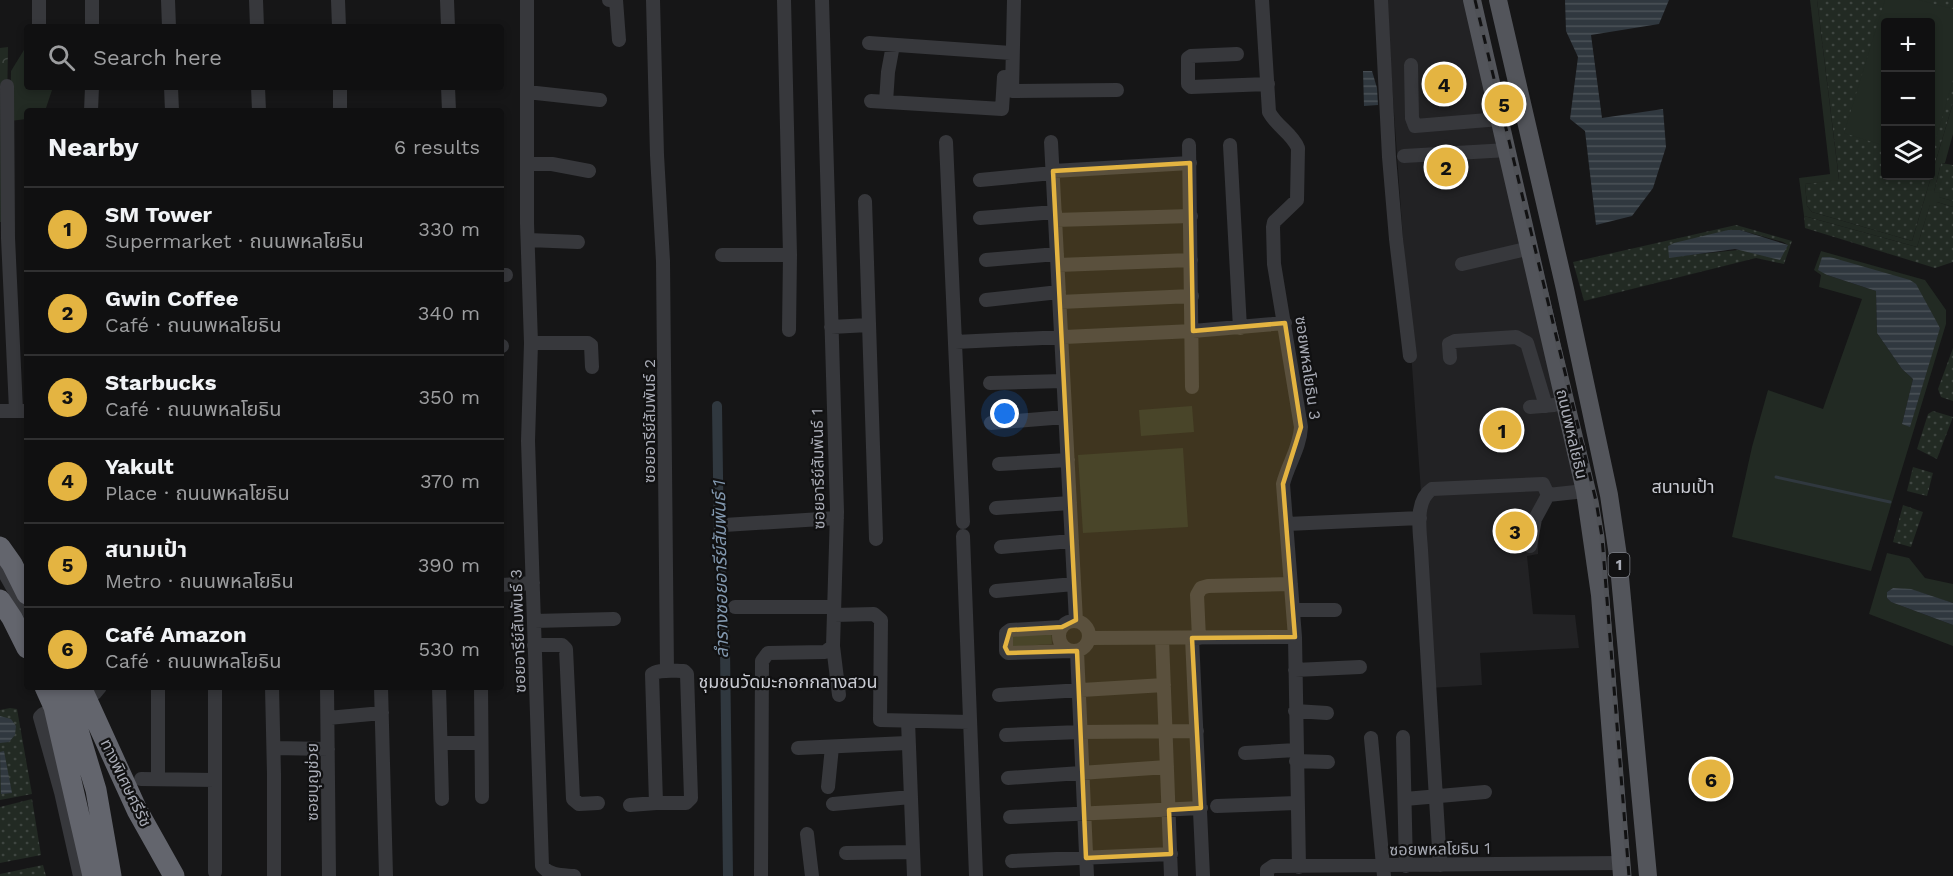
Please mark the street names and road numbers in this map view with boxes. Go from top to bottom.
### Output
street label: ซอยพหลโยธิน 3 [1291,315,1325,421]
street label: ซอยอารีย์สัมพันธ์ 2 [640,359,659,483]
street label: ถนนพหลโยธิน [1552,387,1592,481]
street label: ซอยอารีย์สัมพันธ์ 1 [807,409,829,529]
road number: 1 [1608,553,1630,577]
street label: ซอยอารีย์สัมพันธ์ 3 [506,569,530,693]
street label: ทางพิเศษศรีรัช [97,736,155,830]
street label: ซอยบุญช่วย [303,743,322,821]
street label: ซอยพหลโยธิน 1 [1389,839,1491,859]

